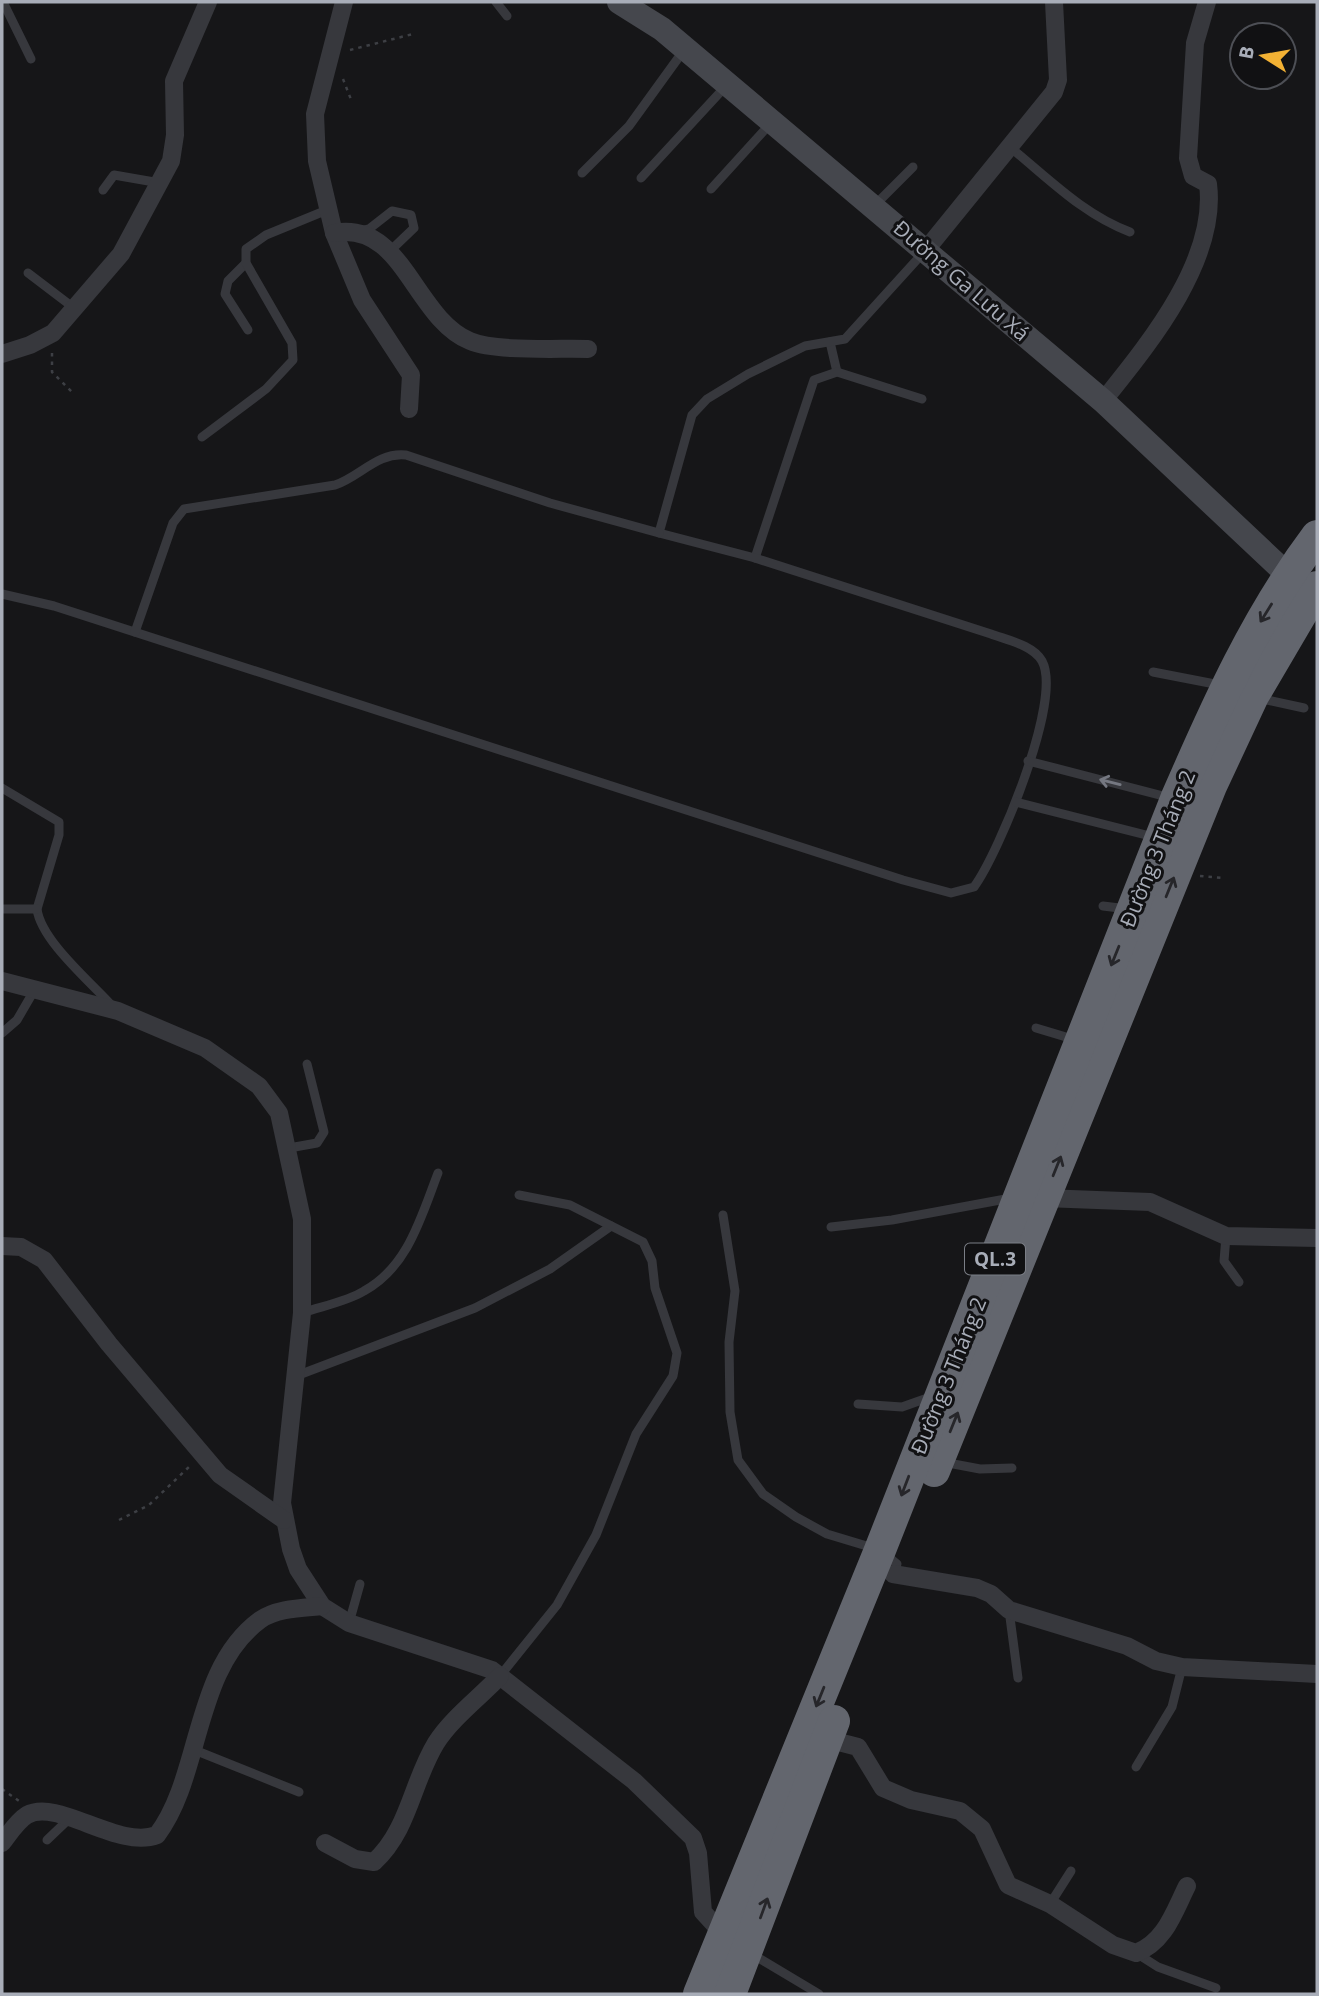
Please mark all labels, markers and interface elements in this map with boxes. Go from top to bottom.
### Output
north arrow [1228,21,1298,91]
text: B [1232,44,1260,62]
street label: Đường Ga Lưu Xá [888,214,1035,347]
one-way arrow [1258,603,1272,623]
street label: Đường 3 Tháng 2 [1113,766,1201,931]
one-way arrow [1099,775,1122,788]
one-way arrow [1165,876,1178,898]
one-way arrow [1108,944,1121,966]
one-way arrow [1052,1155,1065,1177]
road number: QL.3 [965,1244,1025,1274]
street label: Đường 3 Tháng 2 [904,1293,992,1458]
one-way arrow [948,1412,961,1434]
one-way arrow [898,1475,911,1497]
one-way arrow [813,1686,826,1708]
one-way arrow [758,1897,771,1919]

